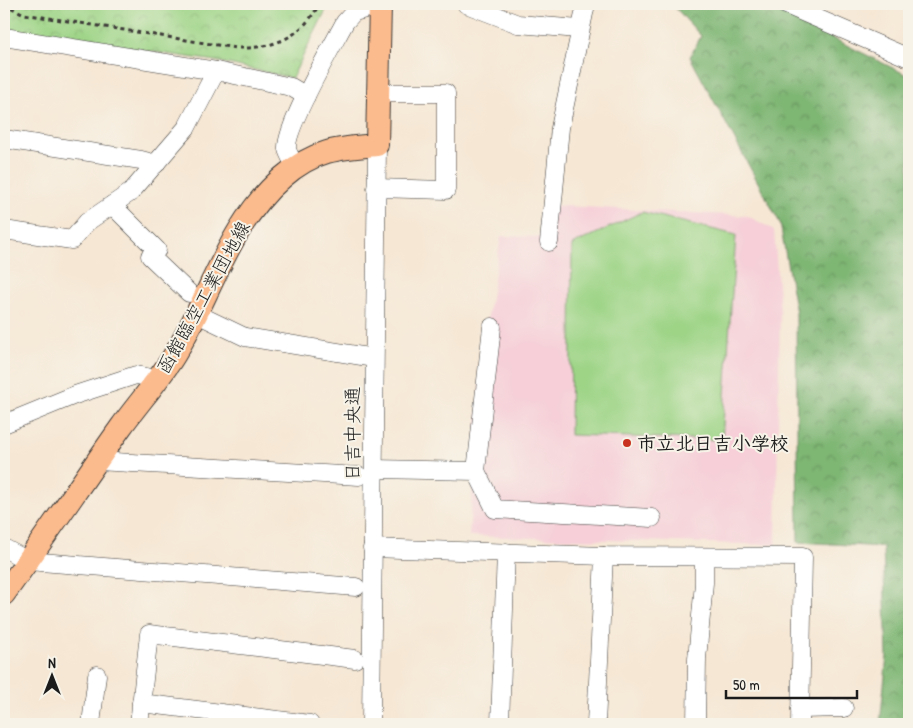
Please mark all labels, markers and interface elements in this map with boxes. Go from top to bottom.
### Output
street label: 函館臨空工業団地線 [150,216,256,378]
street label: 日吉中央通 [339,386,365,482]
place label: 市立北日吉小学校 [637,430,789,456]
marker: 市立北日吉小学校 [621,437,633,449]
north arrow [28,650,78,700]
text: N [48,653,56,672]
scale bar [726,668,857,700]
text: 50 m [733,674,760,695]

